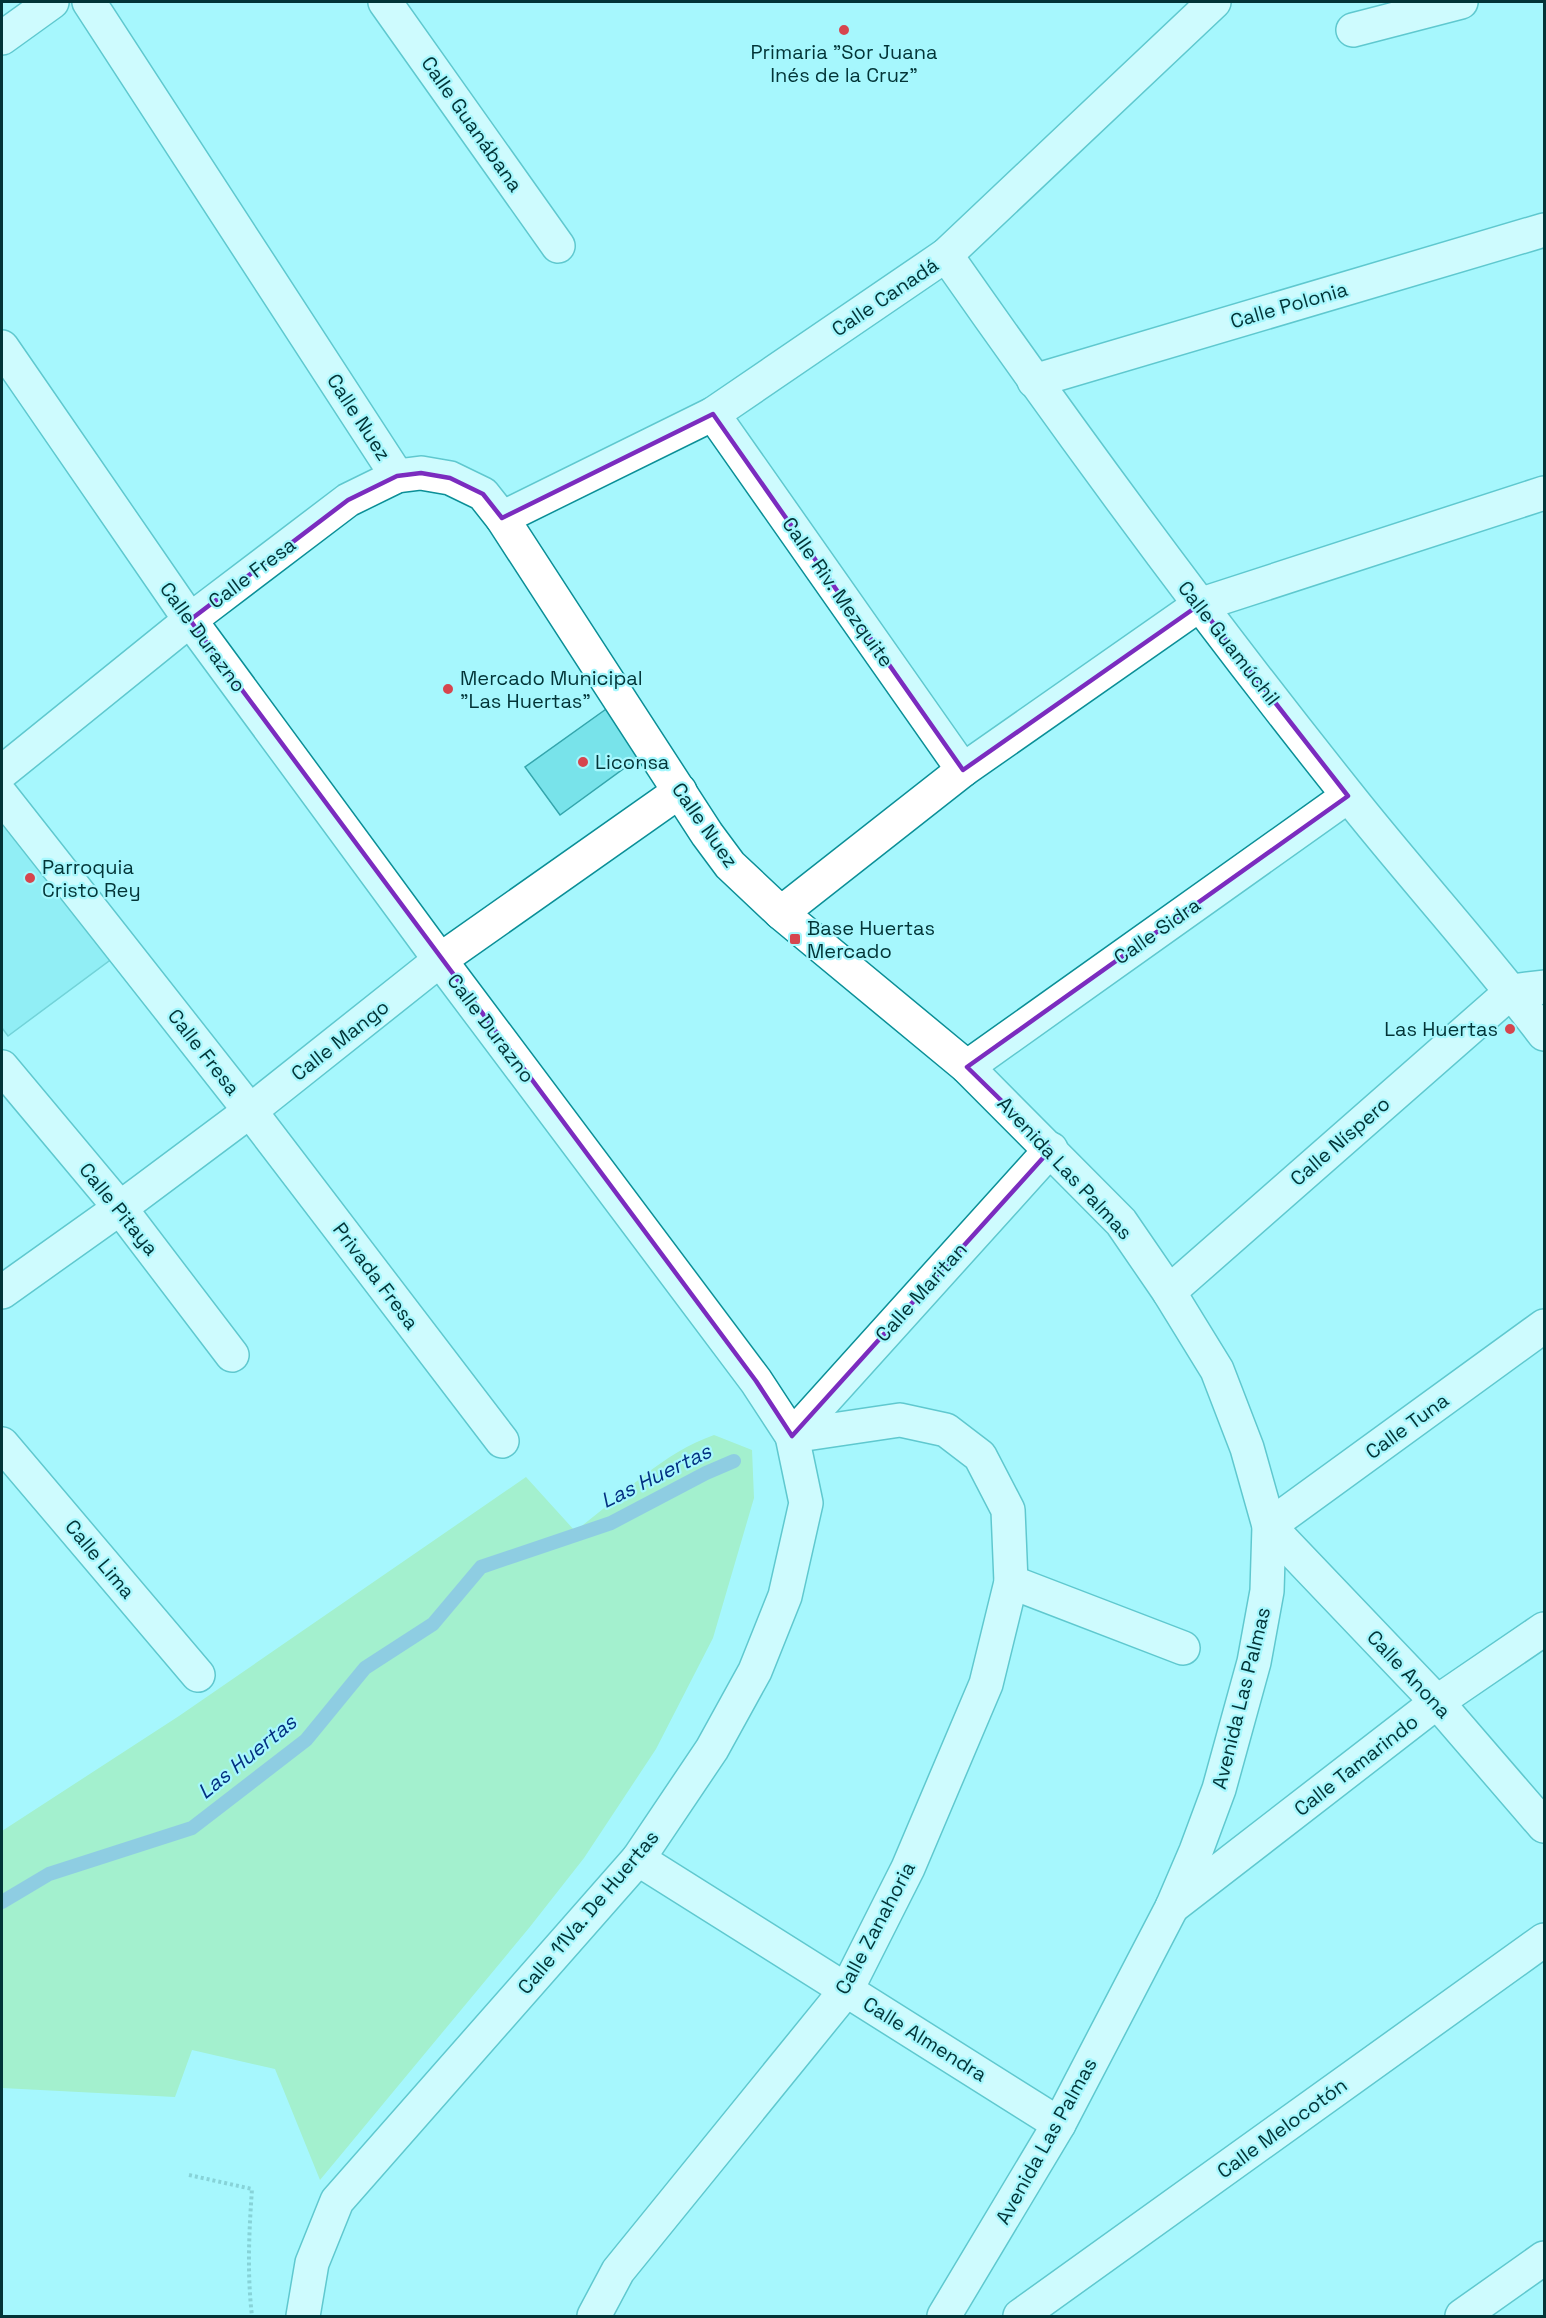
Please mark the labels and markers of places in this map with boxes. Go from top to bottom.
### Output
marker: Primaria "Sor Juana Inés de la Cruz" [837,23,851,37]
place label: Primaria "Sor Juana Inés de la Cruz" [751,39,937,88]
place label: Mercado Municipal "Las Huertas" [460,665,643,714]
marker: Mercado Municipal "Las Huertas" [441,682,455,696]
place label: Liconsa [595,749,669,775]
marker: Liconsa [576,755,590,769]
place label: Parroquia Cristo Rey [42,854,141,903]
marker: Parroquia Cristo Rey [23,871,37,885]
place label: Base Huertas Mercado [807,915,935,964]
marker: Base Huertas Mercado [788,932,802,946]
place label: Las Huertas [1384,1016,1498,1042]
marker: Las Huertas [1503,1022,1517,1036]

